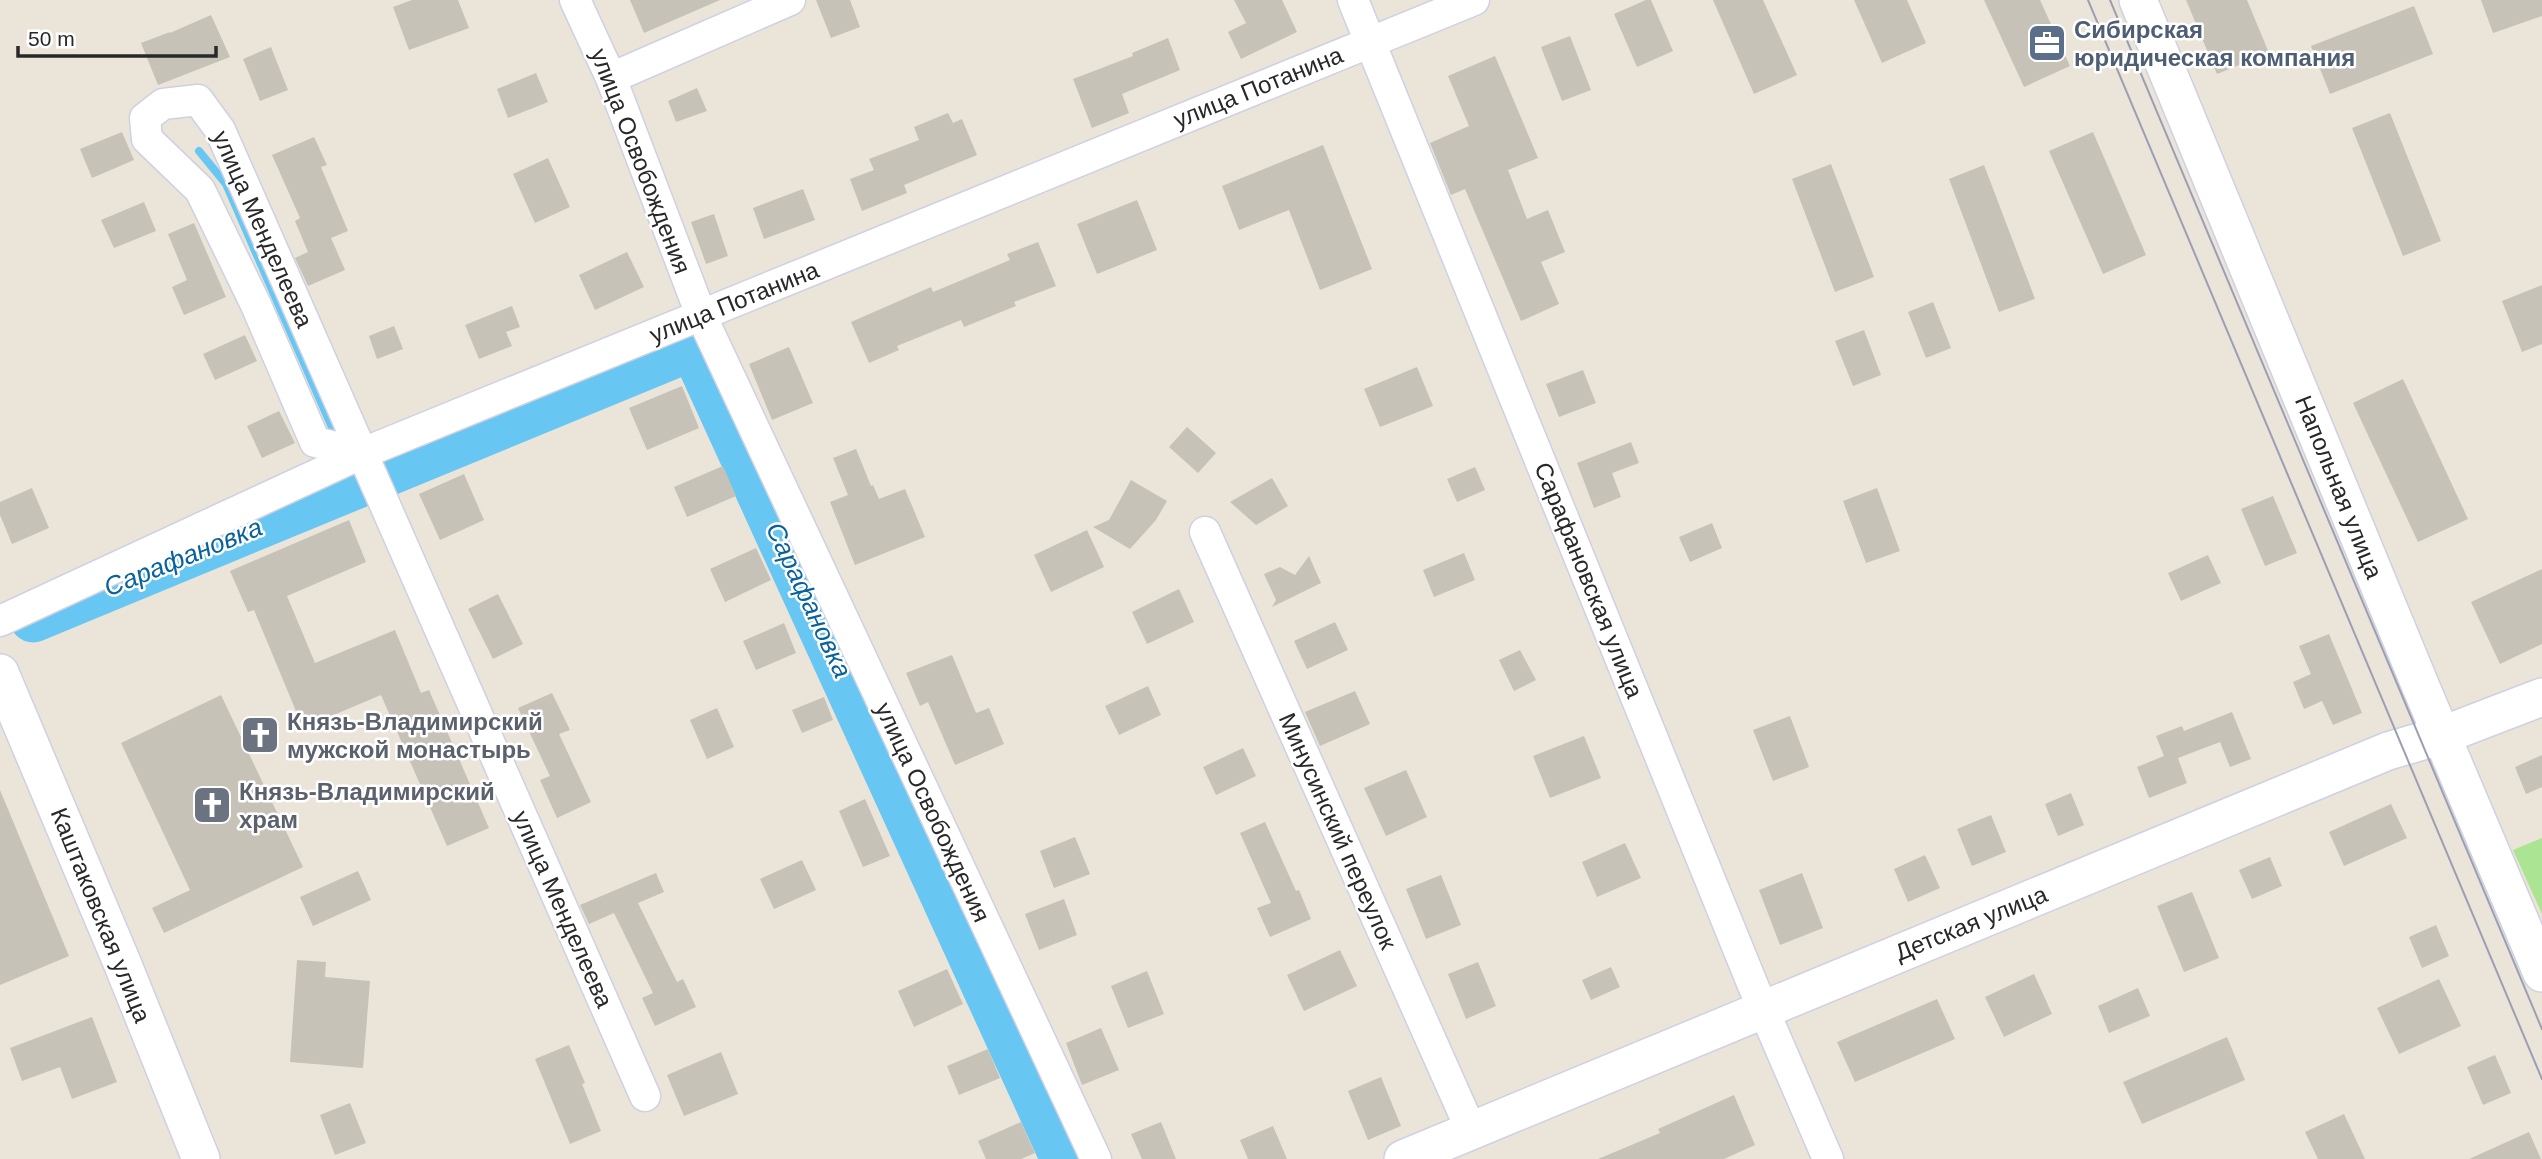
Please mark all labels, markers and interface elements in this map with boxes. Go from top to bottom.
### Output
scale bar [18,14,215,58]
place label: Сибирская юридическая компания [2074,16,2355,71]
office icon: Сибирская юридическая компания [2026,22,2068,64]
text: 50 m [28,27,75,50]
street label: улица Потанина [1169,41,1347,133]
street label: улица Освобождения [586,45,696,277]
street label: улица Менделеева [207,126,319,332]
street label: улица Потанина [645,256,823,348]
street label: Напольная улица [2290,391,2388,583]
street label: Сарафановская улица [1529,458,1649,702]
water label: Сарафановка [100,512,266,602]
water label: Сарафановка [760,518,858,682]
street label: улица Освобождения [870,698,996,926]
place label: Князь-Владимирский мужской монастырь [287,708,543,763]
street label: Минусинский переулок [1274,709,1402,954]
church icon: Князь-Владимирский мужской монастырь [239,714,281,756]
place label: Князь-Владимирский храм [239,778,495,833]
church icon: Князь-Владимирский храм [191,784,233,826]
street label: Каштаковская улица [46,804,157,1027]
street label: улица Менделеева [507,806,619,1012]
street label: Детская улица [1891,880,2052,966]

